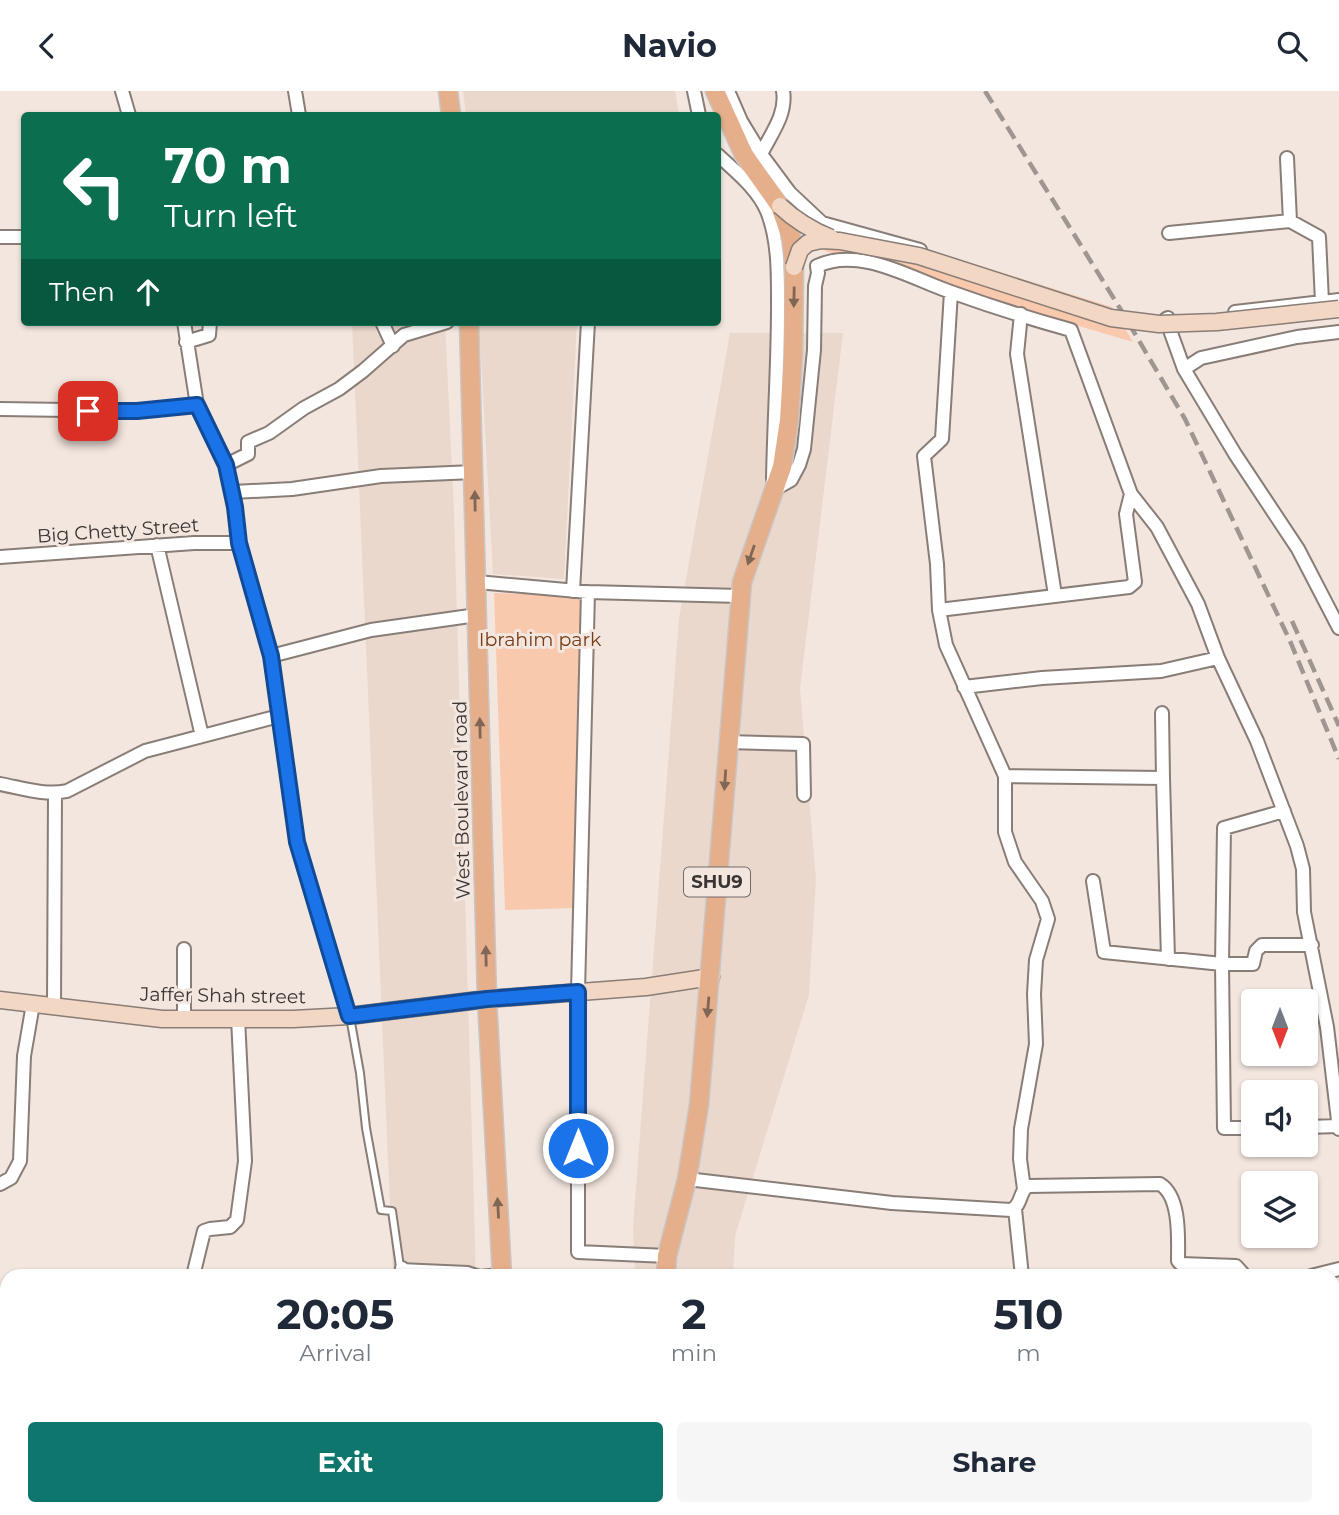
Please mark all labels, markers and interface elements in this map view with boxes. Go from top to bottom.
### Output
text: Navio [622,26,717,65]
icon: back [28,27,66,65]
icon: search [1273,27,1311,65]
text: 70 m [164,136,292,195]
icon: left [49,140,140,231]
text: Turn left [164,196,298,235]
icon: ahead [129,273,167,311]
text: Then [49,276,115,308]
one-way arrow [788,286,800,308]
pin [58,381,118,441]
icon: arrive [69,392,107,430]
one-way arrow [469,490,481,512]
street label: Big Chetty Street [36,513,200,548]
one-way arrow [745,544,756,565]
park label: Ibrahim park [479,628,602,651]
street label: West Boulevard road [448,701,475,899]
one-way arrow [474,717,486,739]
one-way arrow [719,769,730,791]
road number: SHU9 [684,867,750,897]
one-way arrow [480,945,491,967]
street label: Jaffer Shah street [139,983,307,1008]
north arrow [1241,989,1318,1066]
map controls [1241,989,1318,1248]
one-way arrow [702,996,713,1018]
button: sound [1241,1080,1318,1157]
position arrow [541,1111,615,1185]
button: layers [1241,1171,1318,1248]
one-way arrow [492,1196,503,1218]
text: 20:05 [277,1288,394,1340]
text: 2 [682,1288,706,1340]
text: 510 [994,1288,1063,1340]
text: Arrival [299,1339,372,1367]
text: min [671,1339,717,1367]
text: m [1016,1339,1041,1367]
button: Exit [28,1422,663,1502]
button: Share [677,1422,1312,1502]

